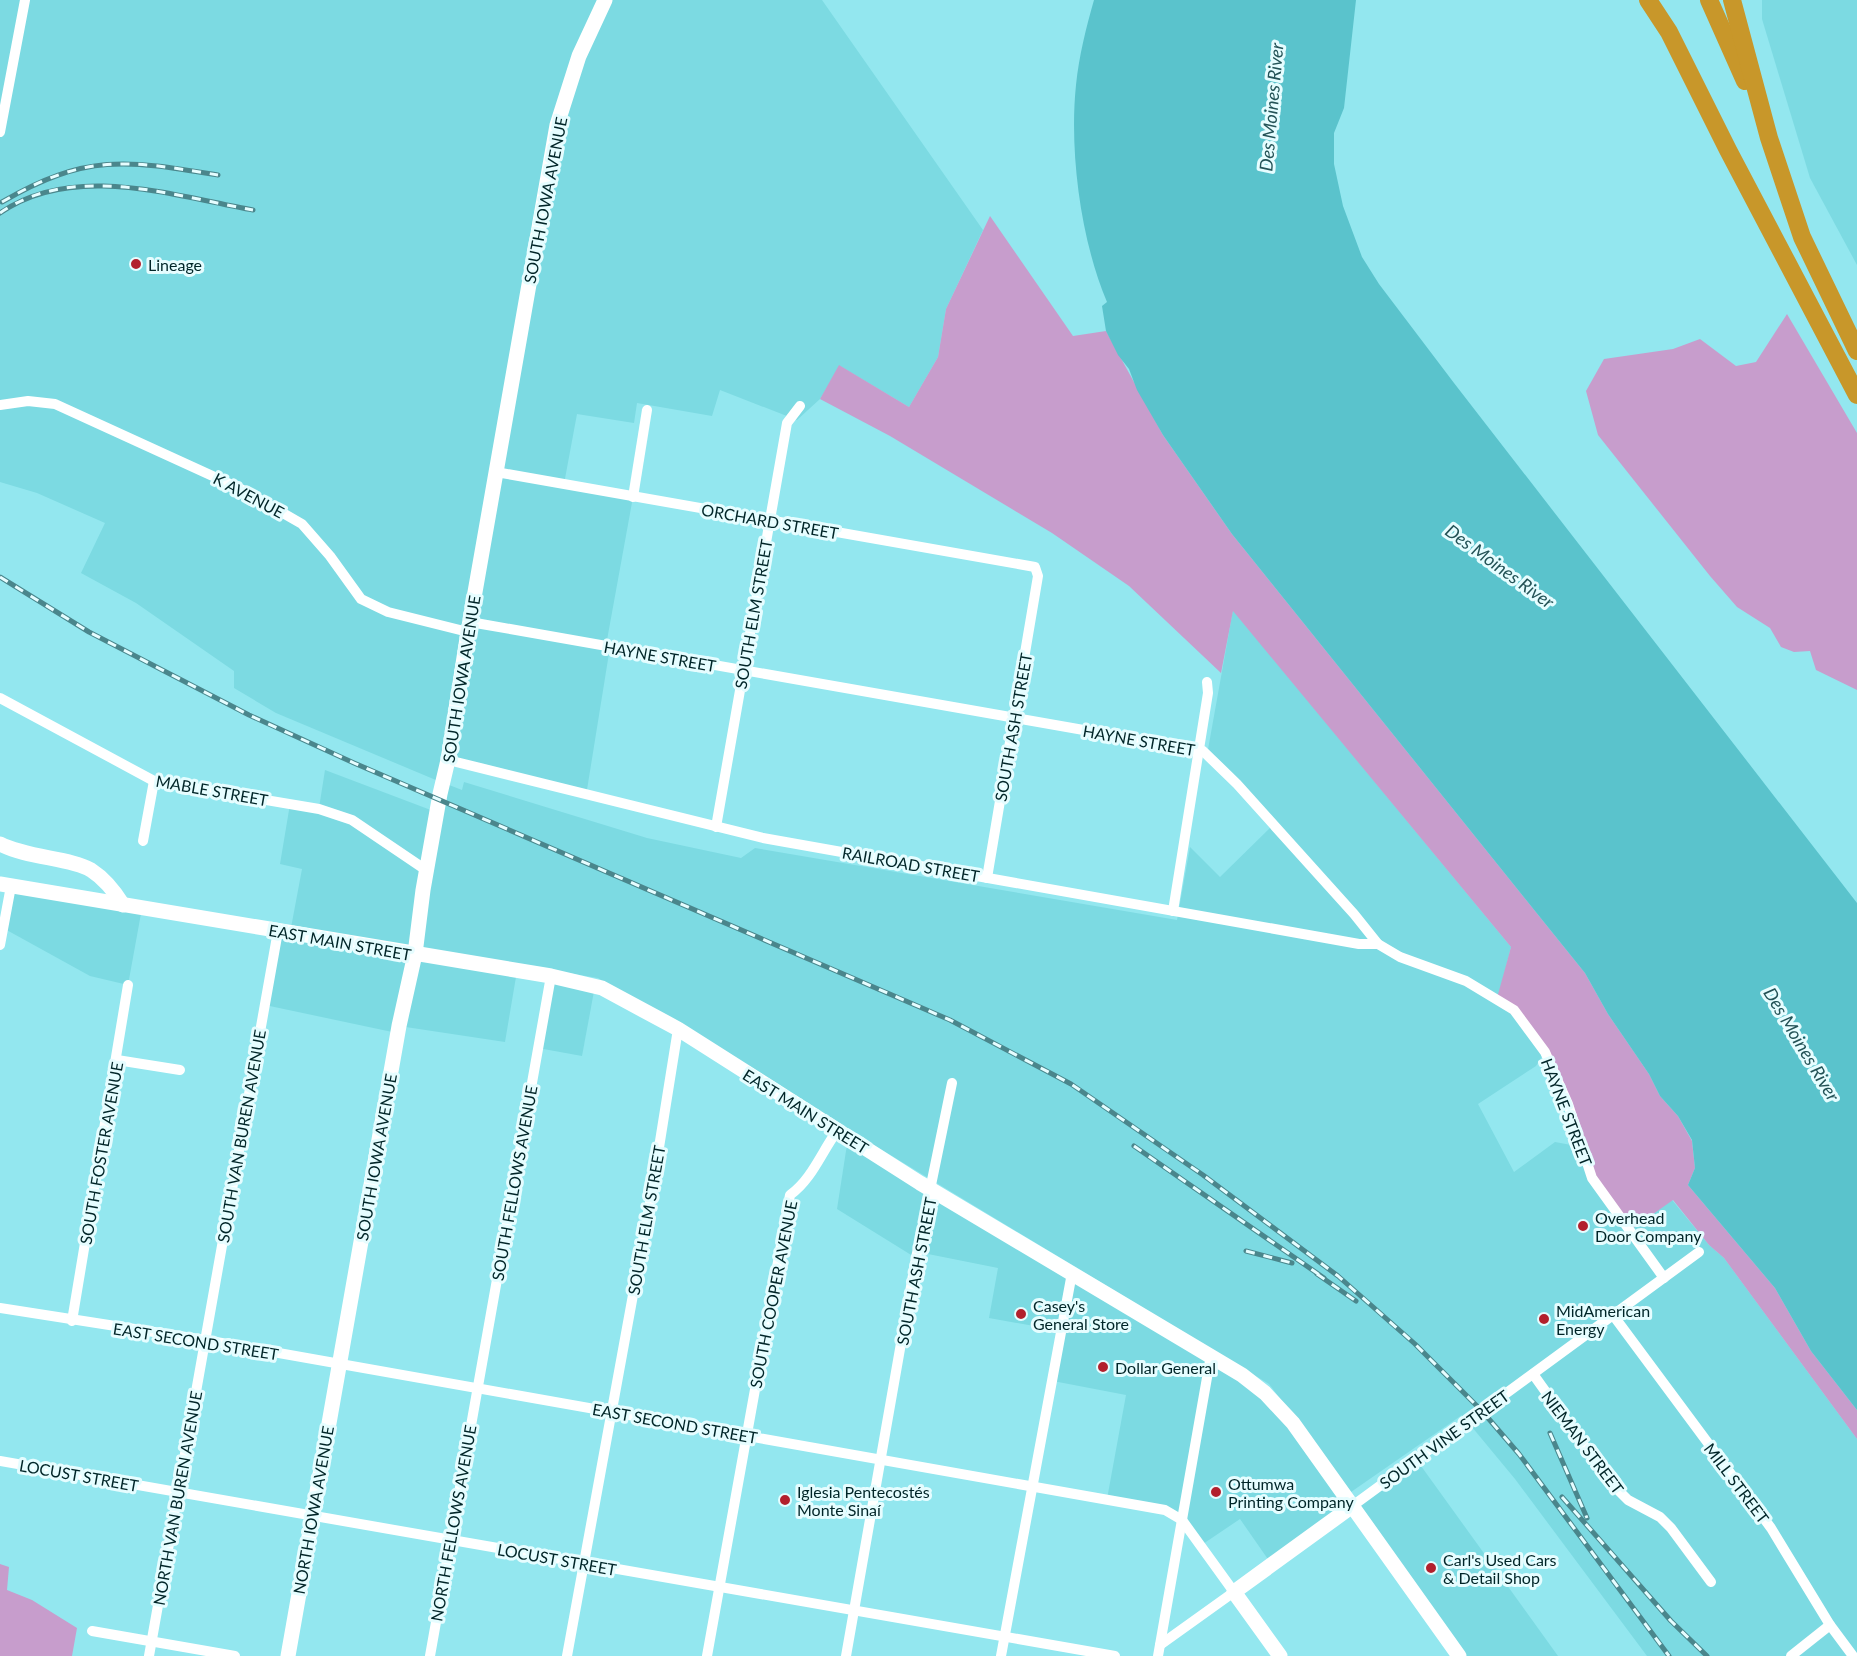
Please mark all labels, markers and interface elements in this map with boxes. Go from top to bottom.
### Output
water label: Des Moines River [1254,41,1288,172]
street label: SOUTH IOWA AVENUE [520,115,570,285]
place label: Lineage [148,255,202,274]
marker: Lineage [129,257,143,271]
street label: K AVENUE [210,468,288,522]
street label: ORCHARD STREET [700,500,841,543]
water label: Des Moines River [1441,519,1559,613]
street label: SOUTH ELM STREET [730,537,776,690]
street label: SOUTH IOWA AVENUE [438,594,484,764]
street label: HAYNE STREET [602,637,718,675]
street label: SOUTH ASH STREET [991,651,1036,803]
street label: HAYNE STREET [1081,721,1197,759]
street label: MABLE STREET [154,771,270,809]
street label: RAILROAD STREET [841,843,982,886]
street label: EAST MAIN STREET [267,920,413,964]
water label: Des Moines River [1759,983,1845,1106]
street label: SOUTH VAN BUREN AVENUE [213,1028,269,1244]
street label: HAYNE STREET [1538,1056,1596,1169]
street label: SOUTH FOSTER AVENUE [76,1060,126,1246]
street label: EAST MAIN STREET [740,1065,873,1158]
street label: SOUTH IOWA AVENUE [352,1072,400,1242]
street label: SOUTH FELLOWS AVENUE [487,1084,541,1282]
street label: SOUTH ELM STREET [623,1143,669,1296]
street label: SOUTH ASH STREET [892,1195,940,1347]
street label: SOUTH COOPER AVENUE [745,1199,801,1389]
place label: Overhead Door Company [1595,1208,1702,1245]
marker: Overhead Door Company [1576,1219,1590,1233]
place label: Casey's General Store [1033,1296,1129,1333]
place label: MidAmerican Energy [1556,1301,1650,1338]
marker: Casey's General Store [1014,1307,1028,1321]
marker: MidAmerican Energy [1537,1312,1551,1326]
street label: EAST SECOND STREET [112,1319,281,1364]
place label: Dollar General [1115,1358,1216,1377]
marker: Dollar General [1096,1360,1110,1374]
street label: SOUTH VINE STREET [1376,1385,1513,1492]
street label: NIEMAN STREET [1538,1387,1628,1498]
street label: NORTH VAN BUREN AVENUE [149,1389,205,1607]
street label: EAST SECOND STREET [591,1399,760,1447]
street label: NORTH FELLOWS AVENUE [426,1423,480,1623]
street label: NORTH IOWA AVENUE [289,1424,337,1596]
street label: MILL STREET [1701,1439,1774,1527]
street label: LOCUST STREET [18,1455,141,1495]
place label: Ottumwa Printing Company [1228,1474,1355,1511]
place label: Iglesia Pentecostés Monte Sinaí [797,1482,930,1519]
marker: Ottumwa Printing Company [1209,1485,1223,1499]
marker: Iglesia Pentecostés Monte Sinaí [778,1493,792,1507]
street label: LOCUST STREET [496,1539,619,1579]
place label: Carl's Used Cars & Detail Shop [1443,1550,1557,1587]
marker: Carl's Used Cars & Detail Shop [1424,1561,1438,1575]

